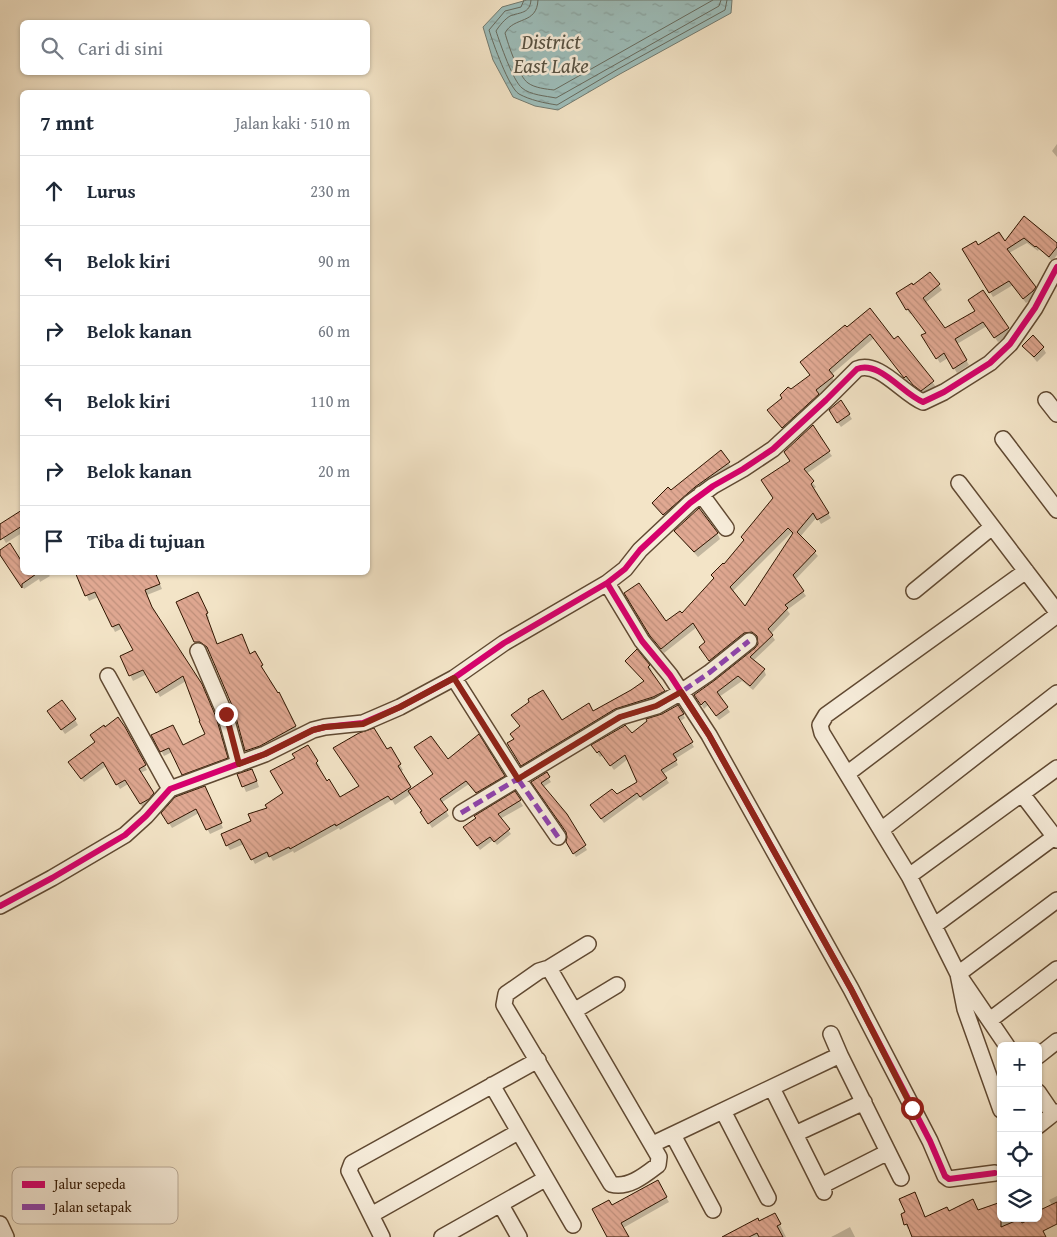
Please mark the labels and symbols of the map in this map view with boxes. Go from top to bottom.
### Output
water label: District East Lake [512,26,589,81]
route end [215,703,238,726]
route start [901,1097,924,1120]
legend [12,1167,178,1224]
text: Jalur sepeda [52,1174,126,1194]
text: Jalan setapak [52,1197,132,1217]

